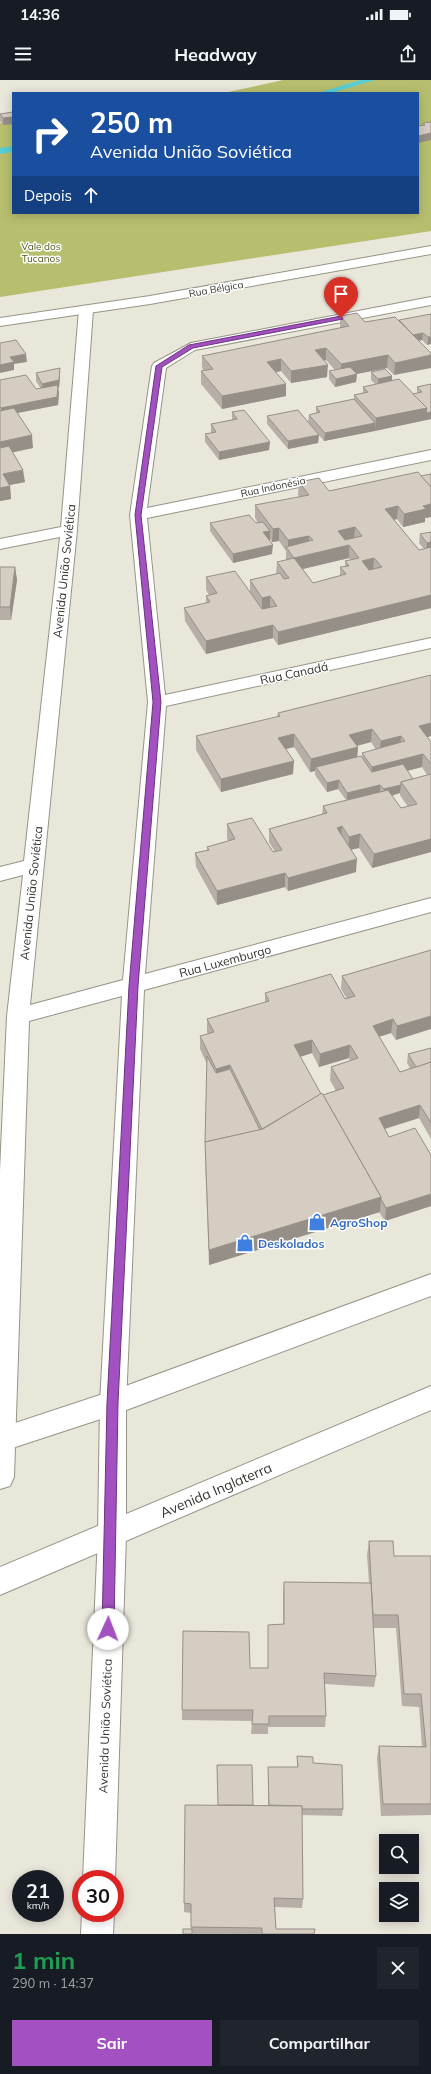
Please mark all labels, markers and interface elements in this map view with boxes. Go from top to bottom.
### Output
text: 14:36 [20,5,60,24]
icon: menu [12,43,34,65]
text: Headway [174,43,257,66]
icon: share [397,43,419,65]
text: 250 m [90,105,173,140]
icon: right [24,108,76,160]
text: Avenida União Soviética [90,140,292,163]
icon: ahead [80,184,102,206]
text: Depois [24,186,72,205]
park label: Vale dos Tucanos [21,240,61,265]
pin [324,277,358,318]
street label: Rua Bélgica [188,278,244,300]
icon: arrive [330,283,352,305]
street label: Rua Indonésia [239,474,307,500]
street label: Avenida União Soviética [50,503,78,639]
street label: Rua Canadá [258,658,330,688]
street label: Avenida União Soviética [17,825,45,961]
street label: Rua Luxemburgo [177,941,273,981]
shop icon: AgroShop [307,1212,327,1232]
place label: AgroShop [330,1215,388,1230]
shop icon: Deskolados [235,1233,255,1253]
place label: Deskolados [258,1236,324,1251]
street label: Avenida Inglaterra [157,1458,275,1522]
position arrow [87,1608,129,1650]
street label: Avenida União Soviética [95,1658,115,1794]
map controls [379,1834,419,1922]
button: search [379,1834,419,1874]
speed limit sign: 30 [72,1870,124,1922]
text: 21 [26,1878,50,1903]
button: layers [379,1882,419,1922]
text: km/h [27,1899,49,1912]
text: 1 min [12,1945,75,1975]
button: close [377,1947,419,1989]
text: 290 m · 14:37 [12,1975,94,1991]
button: Sair [12,2020,212,2066]
button: Compartilhar [220,2020,419,2066]

